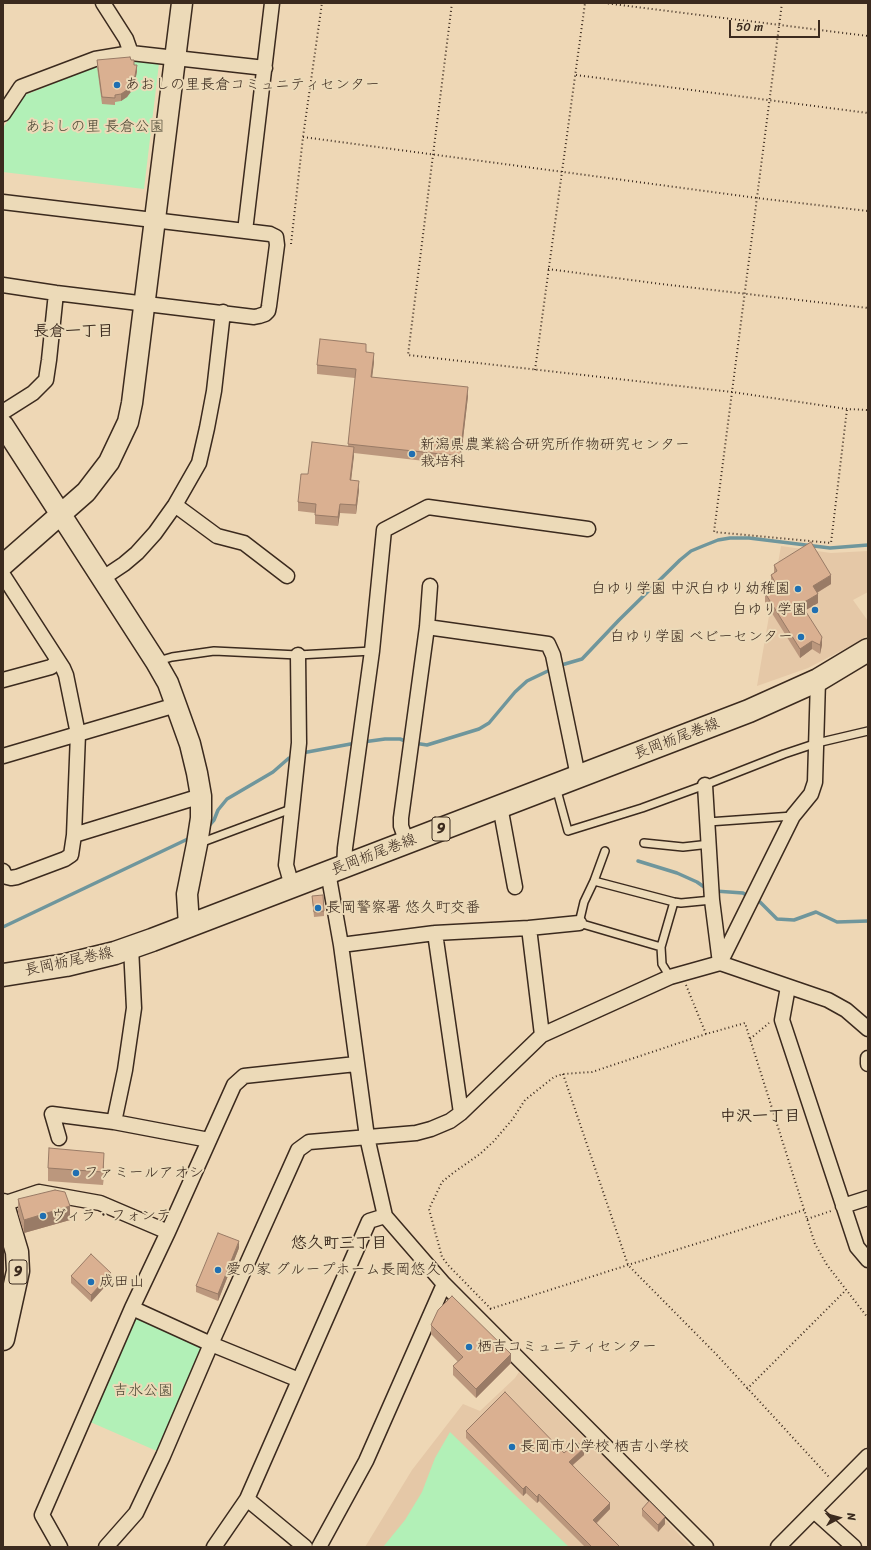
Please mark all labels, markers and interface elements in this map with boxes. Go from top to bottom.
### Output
scale bar [731,12,822,38]
text: 50 m [736,16,763,38]
place label: あおしの里長倉コミュニティセンター [125,76,380,94]
marker: あおしの里長倉コミュニティセンター [112,80,122,90]
park label: あおしの里 長倉公園 [26,118,164,136]
district label: 長倉一丁目 [33,322,113,342]
place label: 新潟県農業総合研究所作物研究センター 栽培科 [420,436,690,471]
marker: 新潟県農業総合研究所作物研究センター 栽培科 [407,449,417,459]
place label: 白ゆり学園 中沢白ゆり幼稚園 [591,580,790,598]
marker: 白ゆり学園 中沢白ゆり幼稚園 [793,584,803,594]
place label: 白ゆり学園 [732,601,807,619]
marker: 白ゆり学園 [810,605,820,615]
place label: 白ゆり学園 ベビーセンター [610,628,793,646]
marker: 白ゆり学園 ベビーセンター [796,632,806,642]
street label: 長岡栃尾巻線 [632,714,722,764]
road number: 9 [432,817,450,841]
street label: 長岡栃尾巻線 [329,830,419,880]
place label: 長岡警察署 悠久町交番 [326,899,480,917]
marker: 長岡警察署 悠久町交番 [313,903,323,913]
street label: 長岡栃尾巻線 [23,944,115,980]
district label: 中沢一丁目 [720,1107,800,1127]
place label: ファミールアオシ [84,1164,204,1182]
marker: ファミールアオシ [71,1168,81,1178]
place label: ヴィラ・フォンテ [51,1207,171,1225]
marker: ヴィラ・フォンテ [38,1211,48,1221]
district label: 悠久町三丁目 [291,1234,387,1254]
road number: 9 [9,1260,27,1284]
place label: 愛の家 グループホーム長岡悠久 [226,1261,440,1279]
marker: 愛の家 グループホーム長岡悠久 [213,1265,223,1275]
place label: 成田山 [99,1273,144,1291]
marker: 成田山 [86,1277,96,1287]
place label: 栖吉コミュニティセンター [477,1338,657,1356]
marker: 栖吉コミュニティセンター [464,1342,474,1352]
park label: 吉水公園 [113,1382,173,1400]
place label: 長岡市小学校 栖吉小学校 [520,1438,689,1456]
marker: 長岡市小学校 栖吉小学校 [507,1442,517,1452]
north arrow [819,1498,859,1538]
text: N [842,1512,861,1521]

